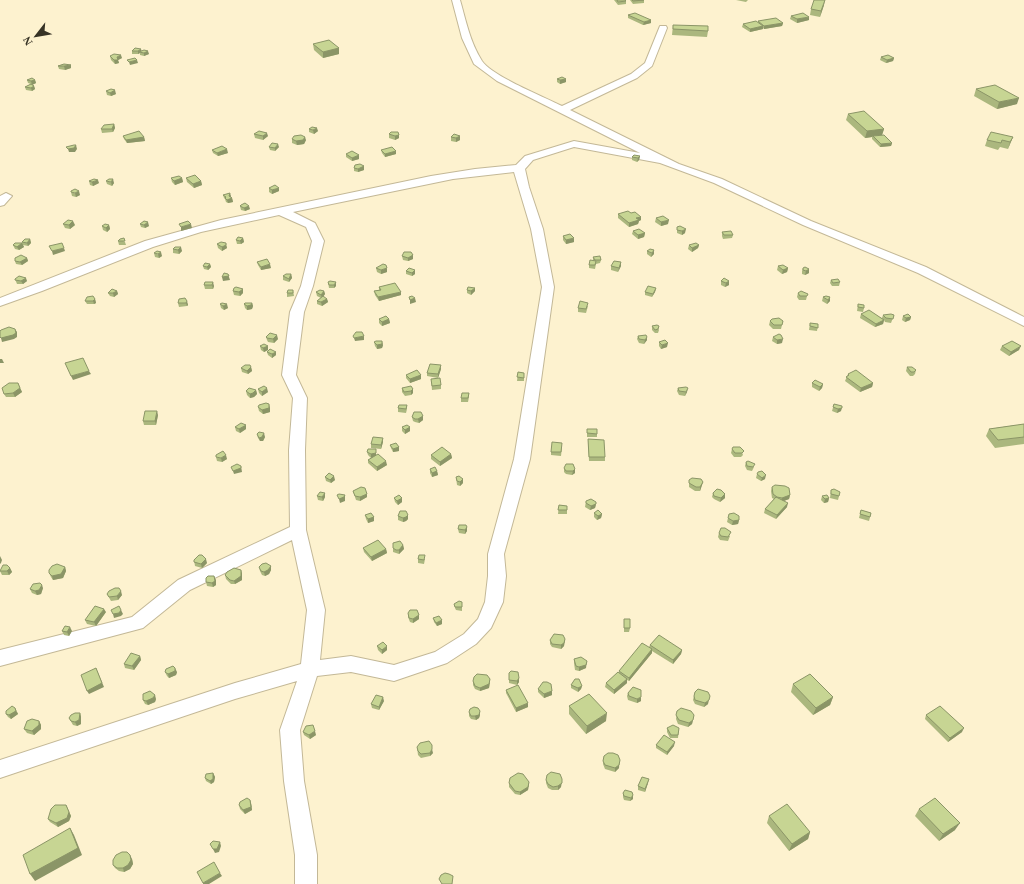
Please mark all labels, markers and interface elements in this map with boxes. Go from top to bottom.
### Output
north arrow [16,16,56,56]
text: N [20,35,35,48]

